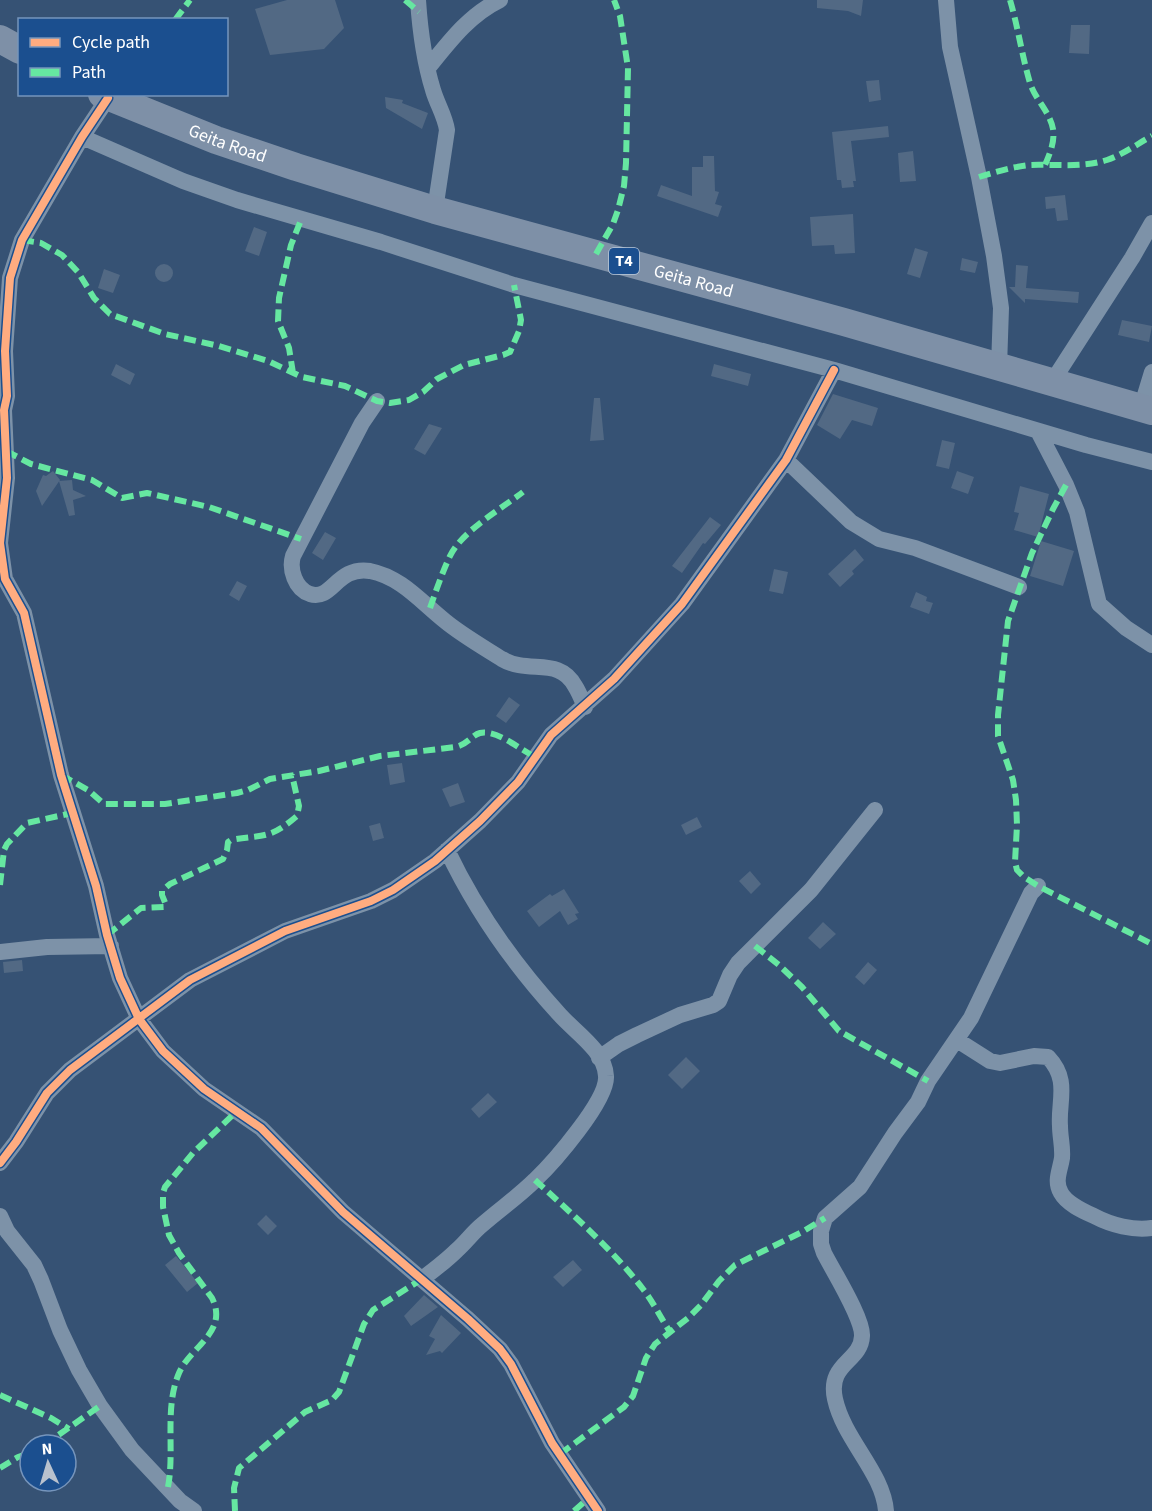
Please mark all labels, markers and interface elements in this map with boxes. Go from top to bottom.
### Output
legend [18,18,228,96]
text: Cycle path [72,30,150,55]
text: Path [72,60,106,85]
street label: Geita Road [185,118,270,169]
road number: T4 [609,248,639,274]
street label: Geita Road [651,258,736,304]
north arrow [18,1433,78,1493]
text: N [41,1438,53,1460]

